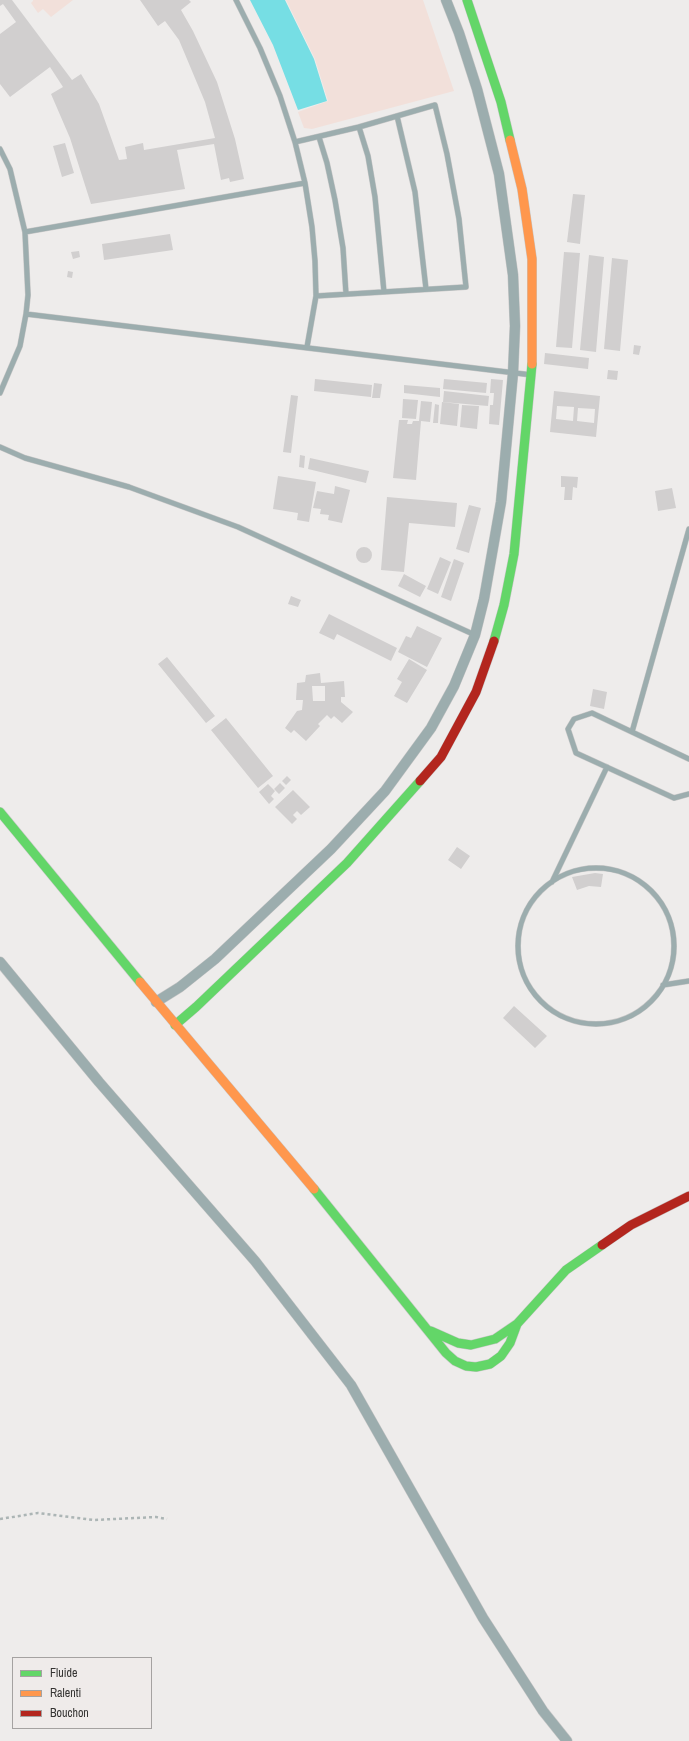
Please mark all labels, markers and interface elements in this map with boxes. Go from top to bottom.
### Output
legend [12,1657,152,1729]
text: Fluide [50,1665,77,1681]
text: Ralenti [50,1685,81,1701]
text: Bouchon [50,1705,89,1721]

